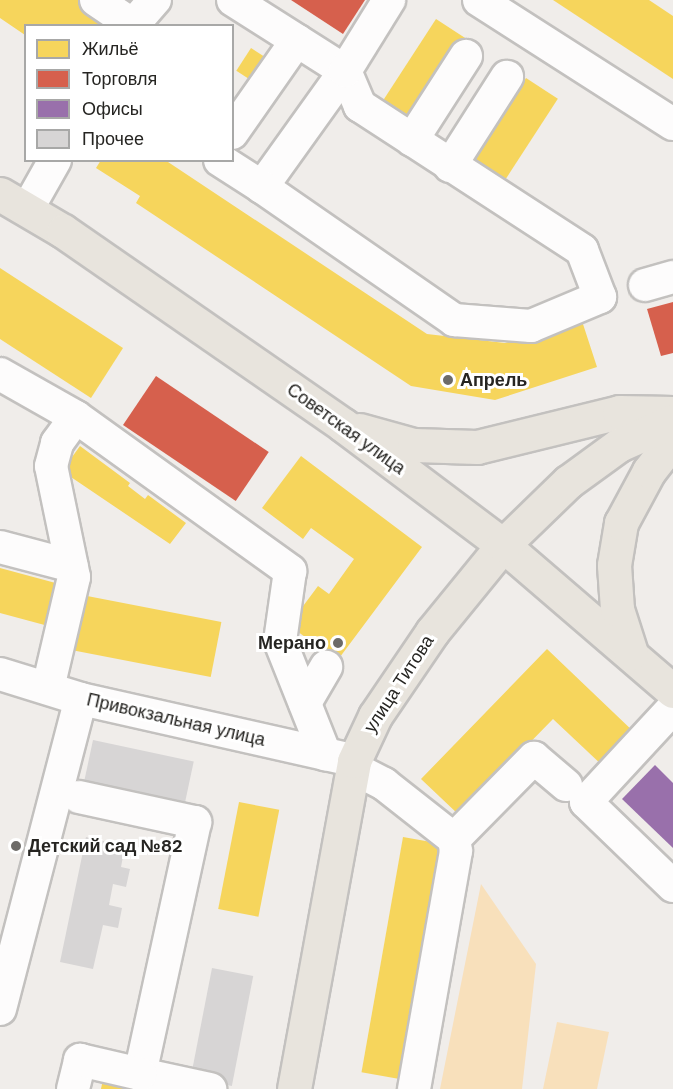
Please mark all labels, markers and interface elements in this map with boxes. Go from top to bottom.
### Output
legend [24,24,234,162]
text: Жильё [82,37,139,61]
text: Торговля [82,67,157,91]
text: Офисы [82,97,143,121]
text: Прочее [82,127,144,151]
place label: Апрель [460,369,527,391]
marker: Апрель [441,373,455,387]
street label: Советская улица [283,379,409,479]
street label: улица Титова [359,631,439,737]
place label: Мерано [258,632,326,654]
marker: Мерано [331,636,345,650]
street label: Привокзальная улица [85,689,267,751]
place label: Детский сад №82 [28,835,182,857]
marker: Детский сад №82 [9,839,23,853]

